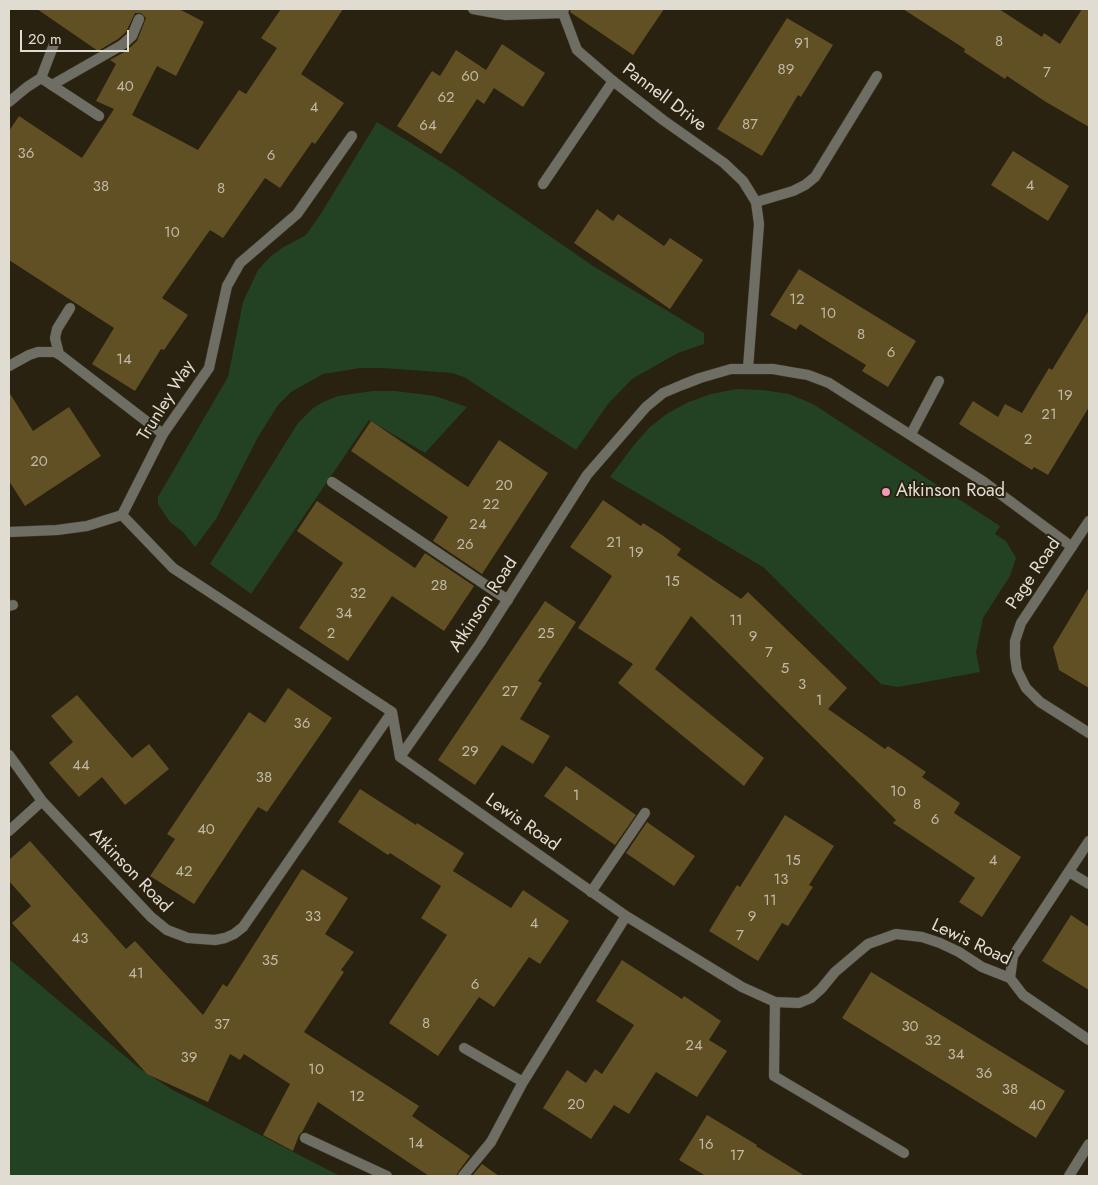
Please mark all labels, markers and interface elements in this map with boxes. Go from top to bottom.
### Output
scale bar [22,20,131,52]
text: 20 m [28,28,62,50]
house number: 8 [995,33,1003,51]
house number: 91 [794,35,810,53]
street label: Pannell Drive [618,59,710,137]
house number: 89 [778,61,794,79]
house number: 7 [1043,64,1051,82]
house number: 60 [461,68,479,86]
house number: 40 [116,78,134,96]
house number: 62 [437,89,455,107]
house number: 4 [310,99,318,117]
house number: 87 [742,116,758,134]
house number: 64 [419,117,437,135]
house number: 36 [18,145,34,163]
house number: 6 [267,147,275,165]
house number: 4 [1026,177,1034,195]
house number: 38 [93,178,109,196]
house number: 8 [217,180,225,198]
house number: 10 [164,224,180,242]
house number: 12 [789,291,805,309]
house number: 10 [820,305,836,323]
house number: 8 [857,326,865,344]
house number: 6 [887,344,895,362]
house number: 14 [116,351,132,369]
street label: Trunley Way [134,357,200,445]
house number: 19 [1057,387,1073,405]
house number: 21 [1041,406,1057,424]
house number: 2 [1024,431,1032,449]
house number: 20 [30,453,48,471]
house number: 20 [495,477,513,495]
place label: Atkinson Road [896,481,1005,503]
marker: Atkinson Road [880,486,892,498]
house number: 22 [482,496,500,514]
house number: 24 [469,516,487,534]
house number: 21 [606,534,622,552]
street label: Page Road [1002,534,1066,614]
house number: 26 [456,536,474,554]
house number: 19 [628,544,644,562]
street label: Atkinson Road [445,553,523,657]
house number: 15 [664,573,680,591]
house number: 28 [431,577,447,595]
house number: 32 [350,585,366,603]
house number: 34 [336,605,352,623]
house number: 11 [729,612,743,630]
house number: 2 [327,625,335,643]
house number: 25 [538,625,554,643]
house number: 9 [749,628,757,646]
house number: 7 [765,644,773,662]
house number: 5 [781,660,789,678]
house number: 3 [798,676,806,694]
house number: 27 [502,683,518,701]
house number: 1 [816,692,822,710]
house number: 36 [294,715,310,733]
house number: 29 [461,743,479,761]
house number: 44 [72,757,90,775]
house number: 38 [256,769,272,787]
house number: 10 [890,783,906,801]
house number: 1 [573,787,579,805]
street label: Lewis Road [481,790,563,856]
house number: 8 [913,796,921,814]
house number: 6 [931,811,939,829]
house number: 40 [197,821,215,839]
street label: Atkinson Road [84,824,176,918]
house number: 15 [785,852,801,870]
house number: 4 [989,852,997,870]
house number: 42 [175,863,193,881]
house number: 13 [774,871,788,889]
house number: 11 [763,892,777,910]
house number: 33 [305,908,321,926]
house number: 9 [748,908,756,926]
house number: 4 [530,915,538,933]
street label: Lewis Road [928,915,1014,971]
house number: 7 [736,927,744,945]
house number: 43 [72,930,88,948]
house number: 35 [262,952,278,970]
house number: 41 [128,965,144,983]
house number: 6 [471,976,479,994]
house number: 8 [422,1015,430,1033]
house number: 37 [214,1016,230,1034]
house number: 30 [901,1018,919,1036]
house number: 32 [925,1032,941,1050]
house number: 24 [685,1037,703,1055]
house number: 34 [948,1046,964,1064]
house number: 39 [181,1049,197,1067]
house number: 10 [308,1061,324,1079]
house number: 36 [976,1065,992,1083]
house number: 38 [1002,1081,1018,1099]
house number: 12 [349,1088,365,1106]
house number: 20 [567,1096,585,1114]
house number: 40 [1028,1097,1046,1115]
house number: 14 [408,1135,424,1153]
house number: 16 [698,1136,714,1154]
house number: 17 [730,1147,744,1165]

